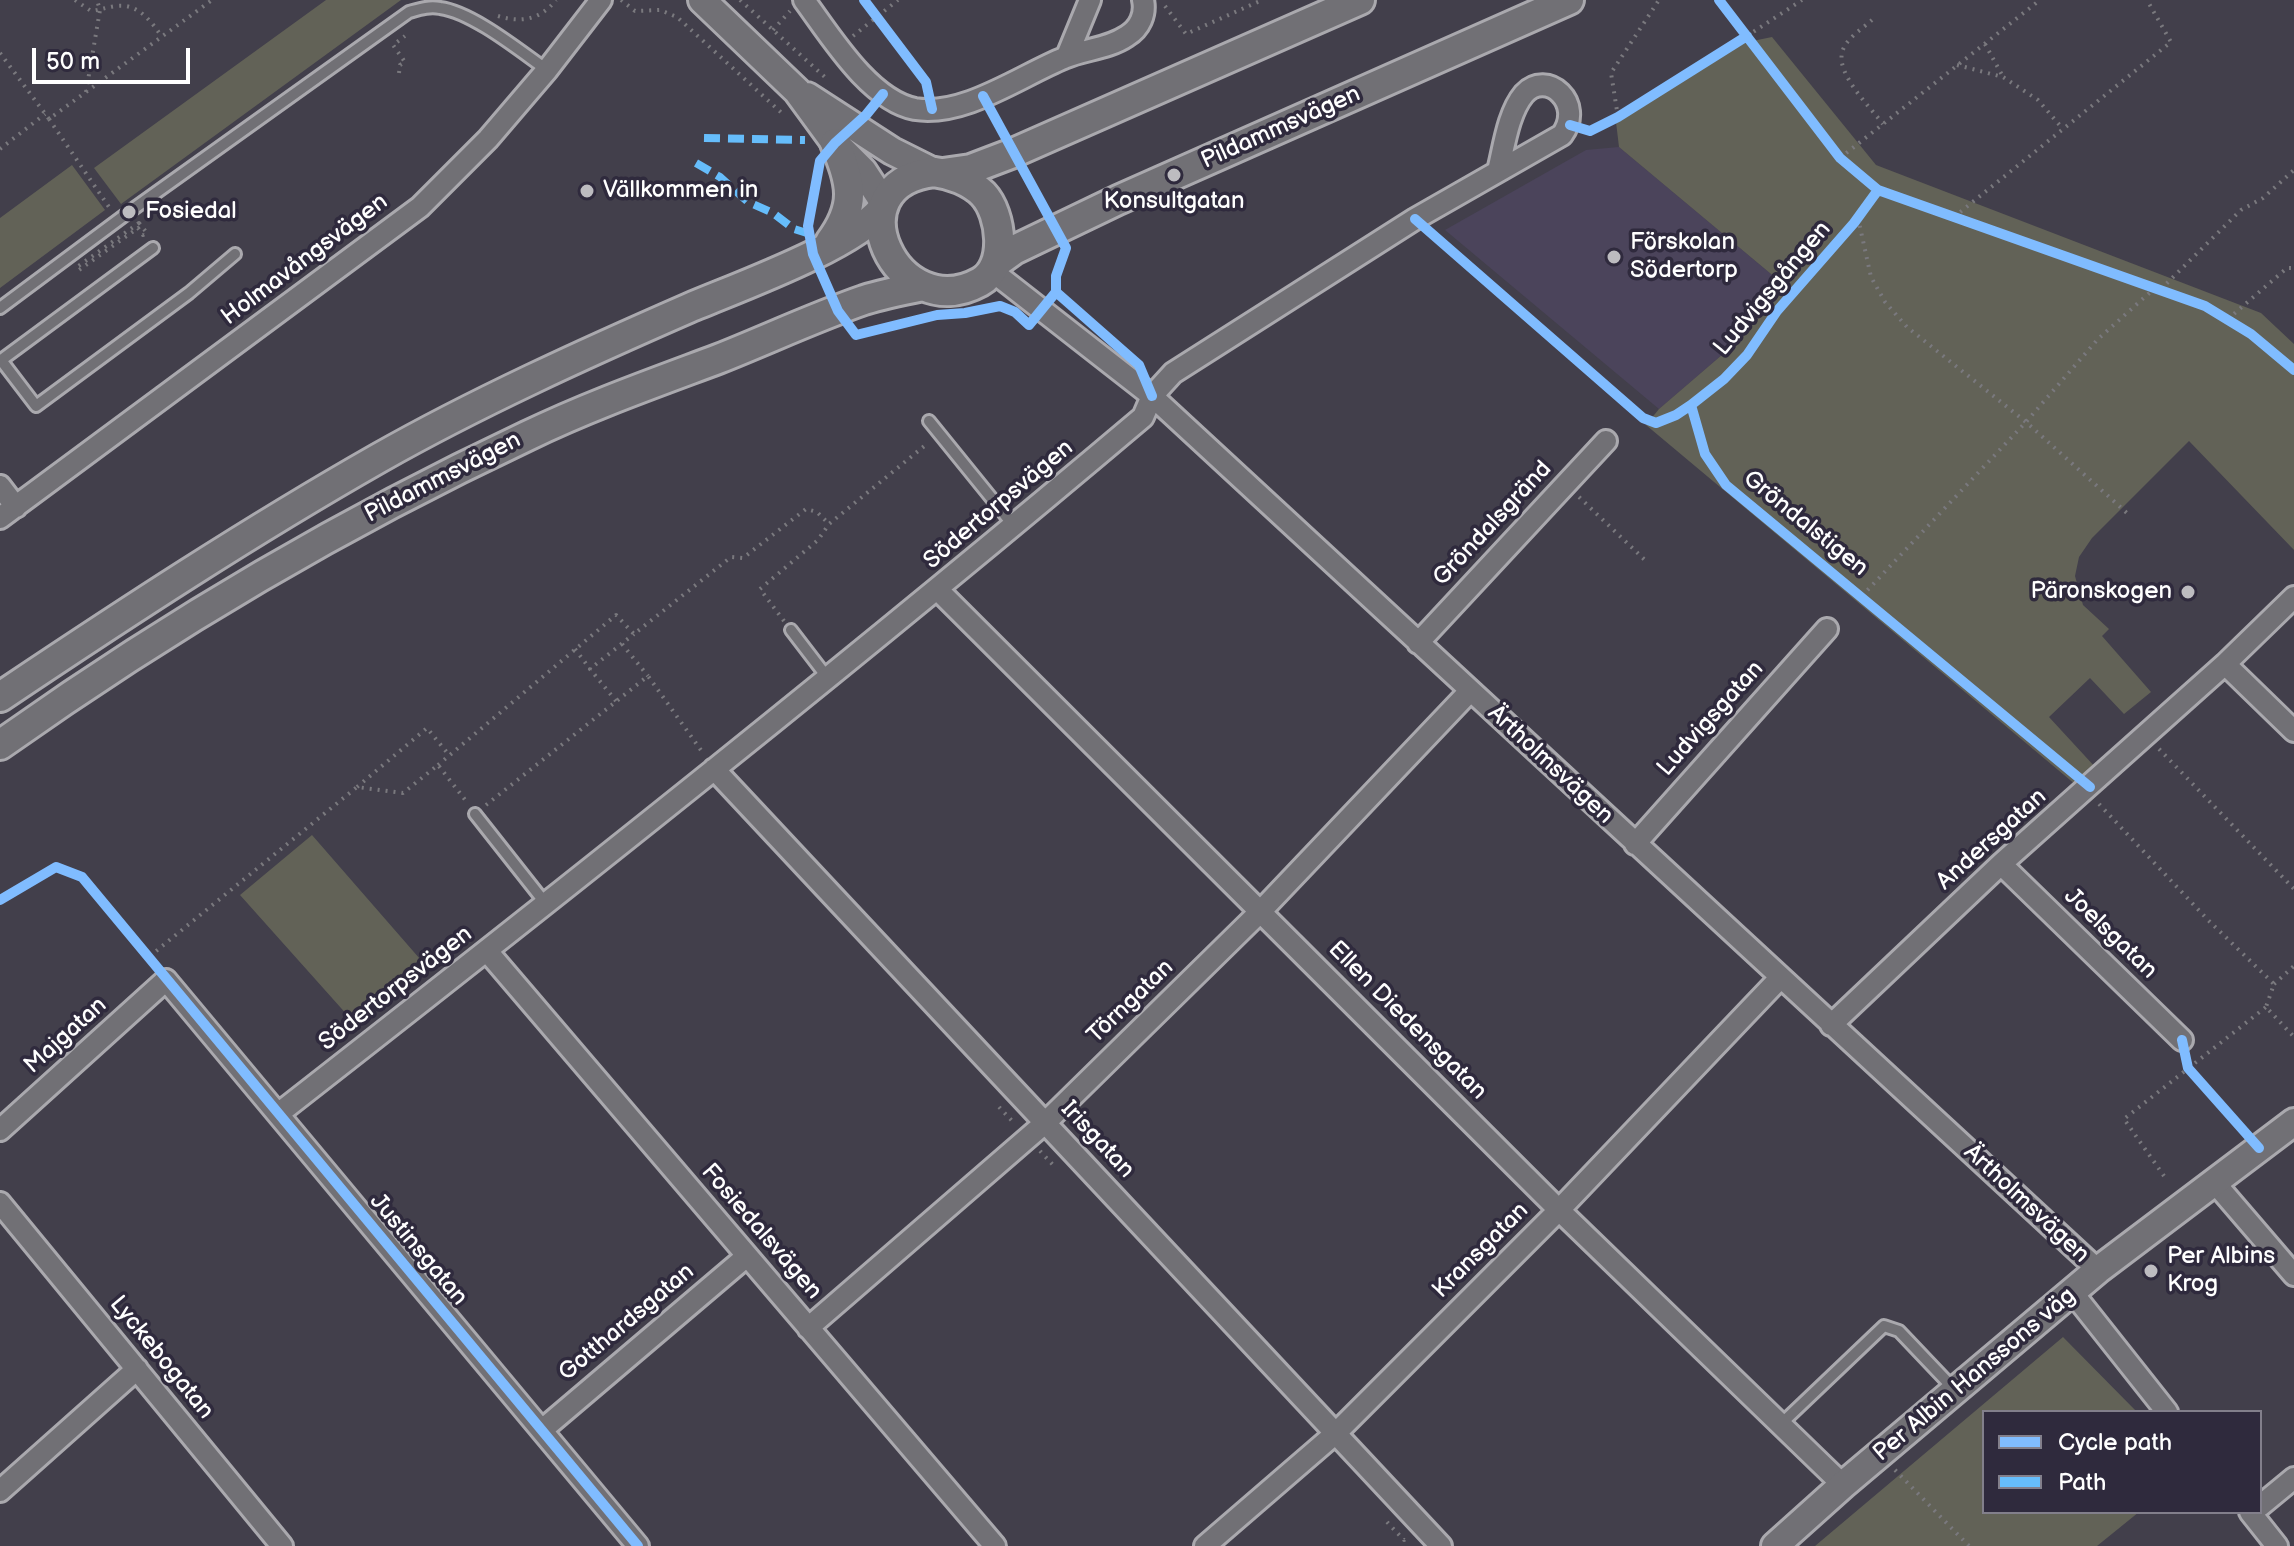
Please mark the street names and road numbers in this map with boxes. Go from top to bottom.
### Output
street label: Pildammsvägen [1197,80,1365,176]
street label: Holmavångsvägen [216,188,394,332]
street label: Ludvigsgången [1708,216,1838,362]
street label: Pildammsvägen [360,426,526,530]
street label: Södertorpsvägen [918,434,1080,576]
street label: Gröndalsgränd [1428,455,1558,593]
street label: Gröndalstigen [1737,465,1873,583]
street label: Ludvigsgatan [1652,655,1770,783]
street label: Ärtholmsvägen [1481,699,1619,831]
street label: Andersgatan [1931,783,2053,897]
street label: Joelsgatan [2057,883,2163,985]
street label: Södertorpsvägen [314,920,478,1058]
street label: Ellen Diedensgatan [1322,936,1492,1106]
street label: Törngatan [1082,954,1180,1050]
street label: Majgatan [19,991,113,1081]
street label: Irisgatan [1054,1095,1140,1185]
street label: Ärtholmsvägen [1957,1138,2095,1270]
street label: Fosiedalsvägen [694,1158,828,1306]
street label: Justinsgatan [363,1188,473,1312]
street label: Kransgatan [1427,1197,1535,1305]
street label: Gotthardsgatan [553,1258,701,1388]
street label: Per Albin Hanssons väg [1868,1282,2082,1468]
street label: Lyckebogatan [103,1291,219,1425]

